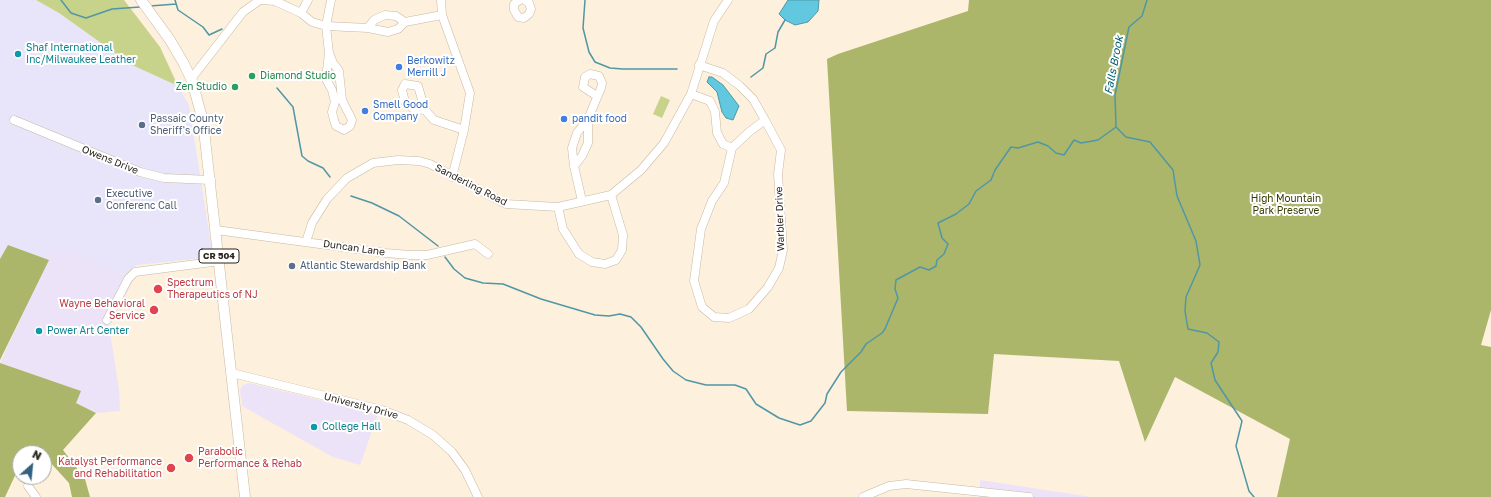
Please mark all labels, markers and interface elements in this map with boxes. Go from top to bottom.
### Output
water label: Falls Brook [1102,35,1126,95]
place label: Shaf International Inc/Milwaukee Leather [26,42,136,66]
marker: Shaf International Inc/Milwaukee Leather [13,49,23,59]
place label: Berkowitz Merrill J [407,55,455,78]
marker: Berkowitz Merrill J [394,62,404,72]
place label: Diamond Studio [260,70,336,82]
marker: Diamond Studio [247,71,257,81]
place label: Zen Studio [176,81,227,93]
marker: Zen Studio [230,82,240,92]
place label: Smell Good Company [373,99,428,122]
marker: Smell Good Company [360,106,370,116]
place label: Passaic County Sheriff's Office [150,113,224,136]
place label: pandit food [572,113,627,125]
marker: pandit food [559,114,569,124]
marker: Passaic County Sheriff's Office [137,120,147,130]
street label: Owens Drive [80,143,140,177]
street label: Sanderling Road [433,162,509,208]
street label: Warbler Drive [773,186,787,252]
place label: Executive Conferenc Call [106,188,177,212]
park label: High Mountain Park Preserve [1251,193,1321,216]
marker: Executive Conferenc Call [93,195,103,205]
street label: Duncan Lane [322,238,386,258]
road number: CR 504 [199,249,239,263]
place label: Atlantic Stewardship Bank [300,260,426,272]
marker: Atlantic Stewardship Bank [287,261,297,271]
place label: Spectrum Therapeutics of NJ [167,277,258,300]
marker: Spectrum Therapeutics of NJ [152,283,164,295]
place label: Wayne Behavioral Service [59,298,145,322]
marker: Wayne Behavioral Service [148,304,160,316]
place label: Power Art Center [47,325,129,337]
marker: Power Art Center [34,326,44,336]
street label: University Drive [323,390,399,422]
place label: College Hall [322,421,381,433]
marker: College Hall [309,422,319,432]
north arrow [12,445,52,485]
place label: Parabolic Performance & Rehab [198,446,302,470]
text: N [31,447,44,462]
marker: Parabolic Performance & Rehab [183,452,195,464]
place label: Katalyst Performance and Rehabilitation [58,456,162,480]
marker: Katalyst Performance and Rehabilitation [165,462,177,474]

